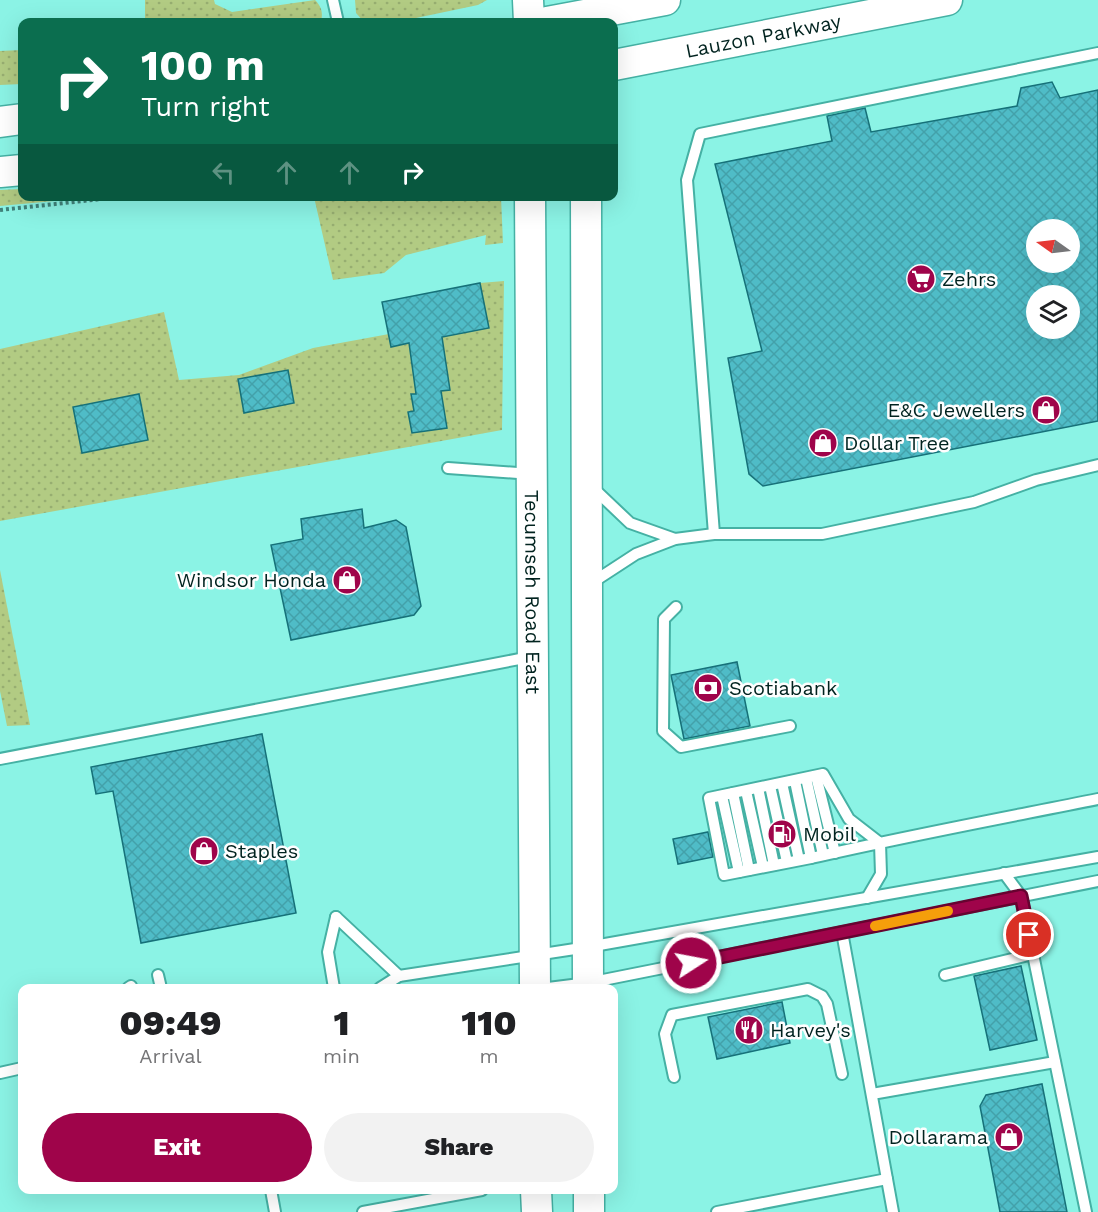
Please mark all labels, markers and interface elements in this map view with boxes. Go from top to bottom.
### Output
street label: Lauzon Parkway [683,9,844,63]
text: 100 m [141,41,265,90]
icon: right [42,42,120,120]
text: Turn right [141,91,270,123]
icon: left [207,156,240,189]
icon: ahead [270,156,303,189]
icon: ahead [333,156,366,189]
icon: right [396,156,429,189]
north arrow [1026,219,1080,273]
map controls [1026,219,1080,339]
supermarket icon: Zehrs [905,263,937,295]
place label: Zehrs [942,267,996,291]
button: layers [1026,285,1080,339]
shop icon: E&C Jewellers [1030,394,1062,426]
place label: E&C Jewellers [887,398,1025,422]
shop icon: Dollar Tree [807,427,839,459]
place label: Dollar Tree [844,431,950,455]
street label: Tecumseh Road East [520,490,545,695]
shop icon: Windsor Honda [331,564,363,596]
place label: Windsor Honda [177,568,326,592]
bank icon: Scotiabank [692,672,724,704]
place label: Scotiabank [729,676,837,700]
fuel station icon: Mobil [766,818,798,850]
place label: Mobil [803,822,856,846]
shop icon: Staples [188,835,220,867]
place label: Staples [225,839,298,863]
pin [1003,909,1054,960]
icon: arrive [1012,918,1045,951]
position arrow [659,931,723,995]
text: 09:49 [119,1002,222,1044]
text: 1 [333,1002,349,1044]
text: 110 [461,1002,517,1044]
restaurant icon: Harvey's [733,1014,765,1046]
place label: Harvey's [770,1018,851,1042]
text: Arrival [139,1044,202,1068]
text: min [323,1044,360,1068]
text: m [479,1044,498,1068]
button: Exit [42,1113,312,1182]
button: Share [324,1113,594,1182]
shop icon: Dollarama [993,1121,1025,1153]
place label: Dollarama [888,1125,988,1149]

